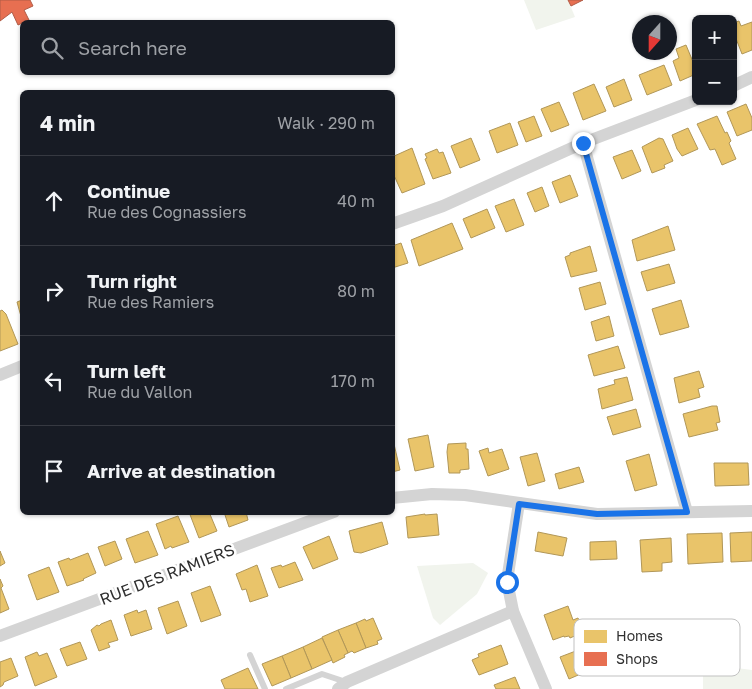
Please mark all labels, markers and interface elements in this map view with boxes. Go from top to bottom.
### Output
north arrow [632,15,677,60]
map controls [692,15,737,105]
button: + [692,15,737,60]
search box [20,20,395,75]
icon: search [38,34,66,62]
text: Search here [78,36,187,59]
button: − [692,60,737,105]
text: 4 min [40,110,95,136]
text: Walk · 290 m [277,113,375,133]
route end [572,132,595,155]
text: Continue [87,179,170,202]
icon: ahead [40,187,68,215]
text: 40 m [337,191,375,211]
text: Rue des Cognassiers [87,202,247,222]
text: Turn right [87,269,177,292]
icon: right [40,277,68,305]
text: 80 m [337,281,375,301]
text: Rue des Ramiers [87,292,214,312]
text: Turn left [87,359,166,382]
icon: left [40,367,68,395]
text: 170 m [331,371,375,391]
text: Rue du Vallon [87,382,192,402]
icon: arrive [40,457,68,485]
text: Arrive at destination [87,459,275,482]
street label: RUE DES RAMIERS [97,539,237,609]
route start [496,571,519,594]
legend [574,619,740,676]
text: Homes [616,627,663,644]
text: Shops [616,650,658,667]

